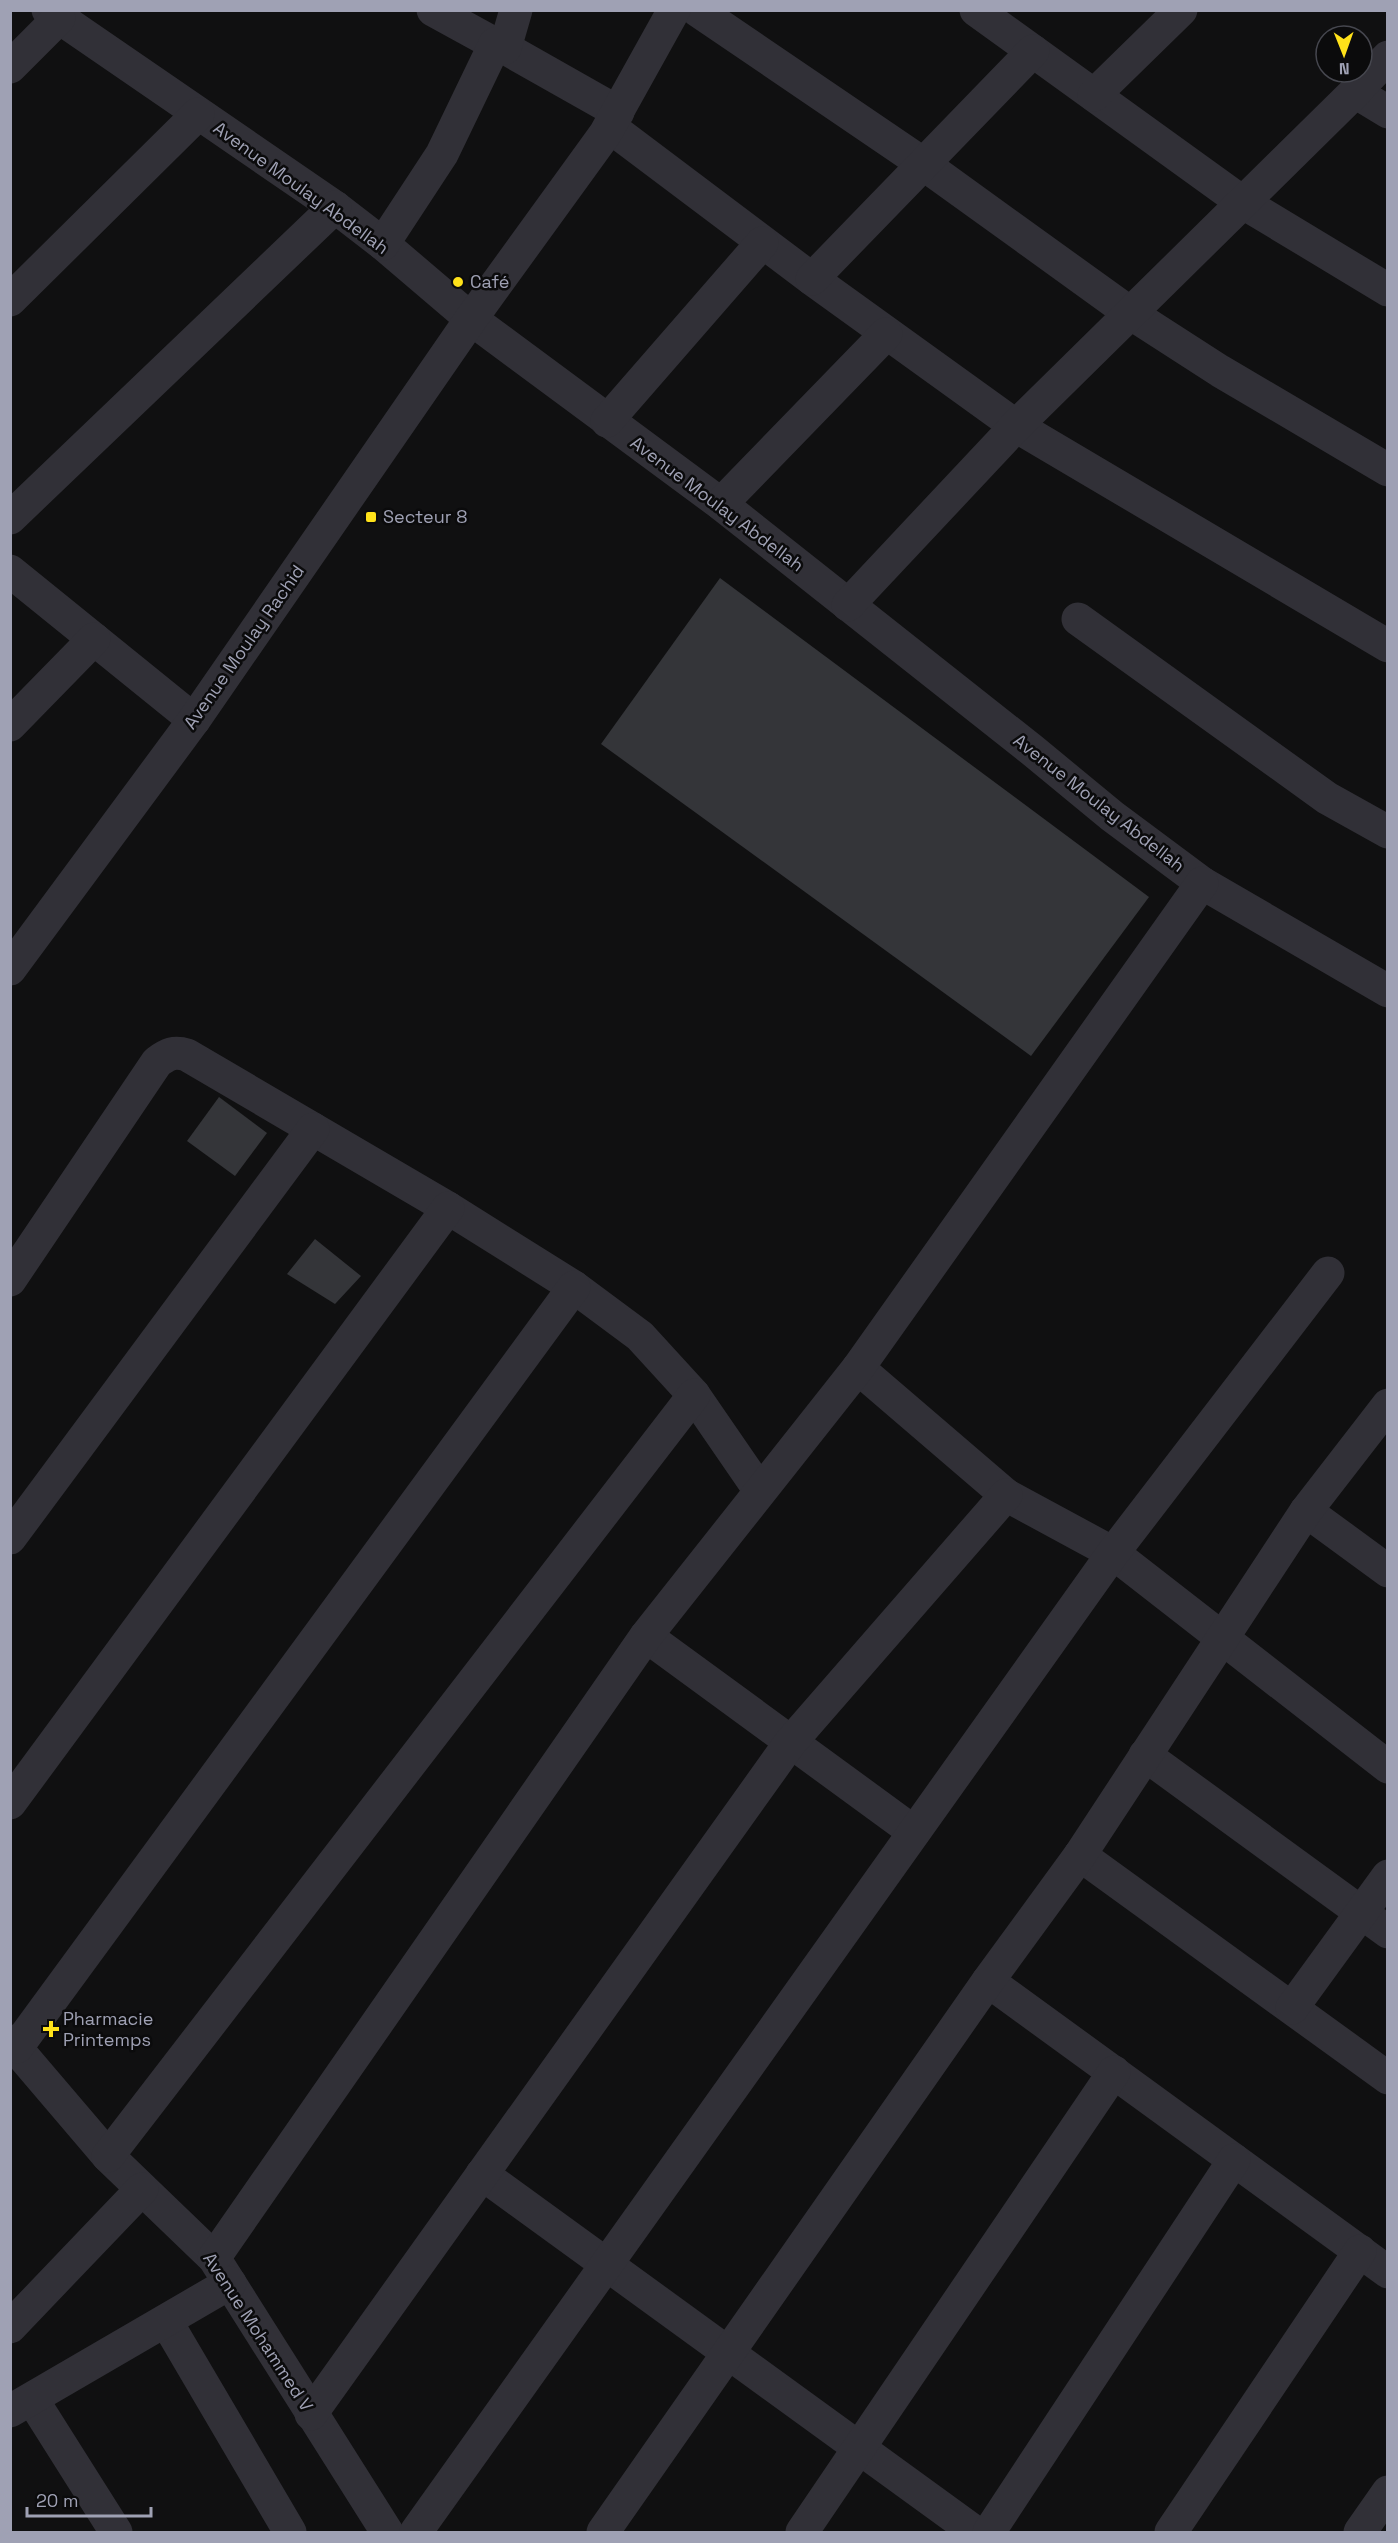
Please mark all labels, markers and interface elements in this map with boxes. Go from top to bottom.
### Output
north arrow [1314,24,1374,84]
text: N [1339,58,1350,79]
street label: Avenue Moulay Abdellah [209,116,393,259]
place label: Café [470,270,510,293]
marker: Café [451,275,465,289]
street label: Avenue Moulay Abdellah [626,431,809,576]
place label: Secteur 8 [383,505,467,528]
marker: Secteur 8 [364,510,378,524]
street label: Avenue Moulay Rachid [178,560,309,733]
street label: Avenue Moulay Abdellah [1009,729,1190,877]
place label: Pharmacie Printemps [63,2007,153,2051]
marker: Pharmacie Printemps [44,2022,58,2036]
street label: Avenue Mohammed V [198,2248,318,2416]
scale bar [27,2480,152,2518]
text: 20 m [36,2489,79,2512]

